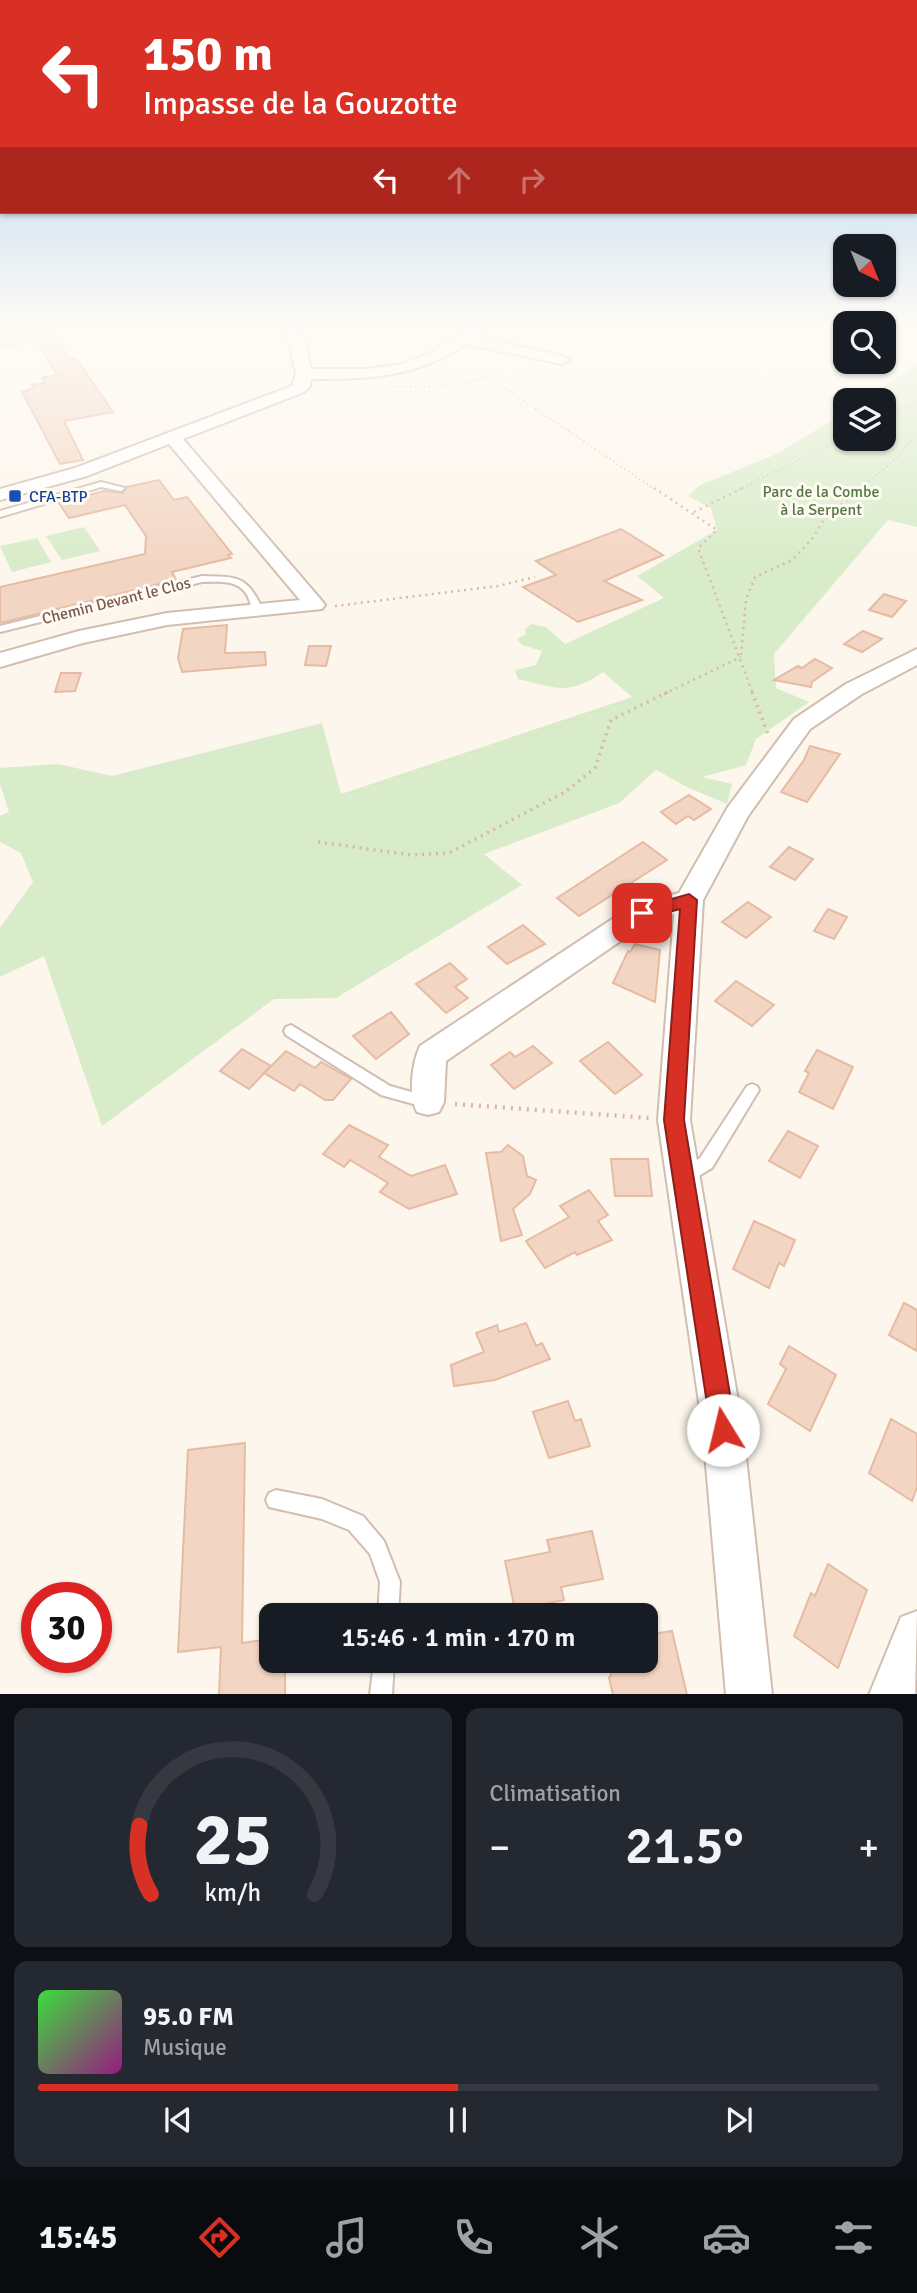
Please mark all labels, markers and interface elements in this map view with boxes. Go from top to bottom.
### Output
text: 150 m [143,24,273,84]
icon: left [28,28,119,119]
text: Impasse de la Gouzotte [143,84,458,123]
icon: left [367,161,405,199]
icon: ahead [440,161,478,199]
icon: right [513,161,551,199]
north arrow [833,234,896,298]
map controls [833,234,896,451]
button: search [833,311,896,374]
button: layers [833,388,896,451]
park label: Parc de la Combe à la Serpent [763,482,879,520]
place label: CFA-BTP [29,487,88,507]
marker: CFA-BTP [7,488,23,504]
street label: Chemin Devant le Clos [40,573,193,629]
pin [612,883,672,943]
icon: arrive [623,894,661,932]
position arrow [686,1393,760,1467]
speed limit sign: 30 [21,1582,112,1673]
text: 15:46 · 1 min · 170 m [342,1622,575,1654]
text: Climatisation [490,1779,621,1808]
text: 25 [193,1796,272,1885]
text: 21.5° [625,1814,744,1878]
text: − [490,1824,510,1871]
text: + [858,1824,879,1871]
text: km/h [204,1876,261,1907]
text: 95.0 FM [143,2001,234,2033]
text: Musique [143,2033,227,2062]
icon: previous [159,2101,197,2139]
icon: pause [439,2101,477,2139]
icon: next [720,2101,758,2139]
icon: directions [195,2213,244,2262]
icon: music [322,2213,371,2262]
icon: phone [449,2213,498,2262]
icon: climate [575,2213,624,2262]
icon: car [702,2213,751,2262]
icon: filters [829,2213,878,2262]
text: 15:45 [39,2218,117,2257]

